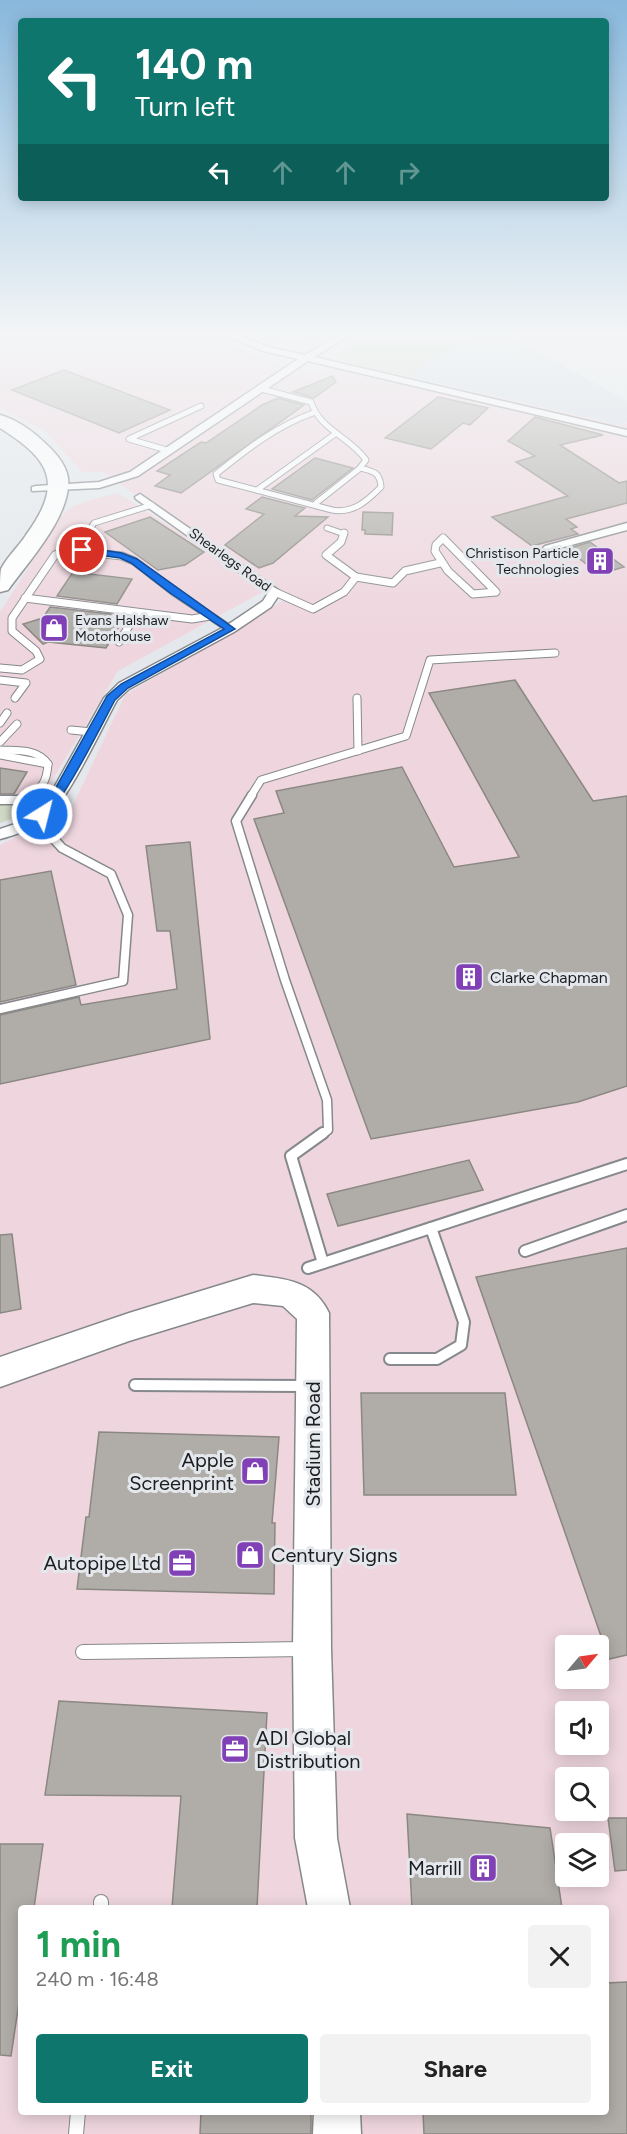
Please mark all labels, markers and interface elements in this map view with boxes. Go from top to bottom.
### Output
text: 140 m [135,39,253,90]
icon: left [36,42,114,120]
text: Turn left [135,90,235,123]
icon: left [203,156,236,189]
icon: ahead [266,156,299,189]
icon: ahead [329,156,362,189]
icon: right [392,156,425,189]
pin [56,524,107,575]
street label: Shearlegs Road [186,525,274,595]
icon: arrive [65,533,98,566]
place label: Christison Particle Technologies [465,545,579,578]
building icon: Christison Particle Technologies [584,545,616,577]
shop icon: Evans Halshaw Motorhouse [38,612,70,644]
place label: Evans Halshaw Motorhouse [75,612,168,645]
position arrow [10,782,74,846]
building icon: Clarke Chapman [453,961,485,993]
place label: Clarke Chapman [490,968,608,987]
street label: Stadium Road [301,1381,325,1507]
place label: Apple Screenprint [129,1448,234,1495]
shop icon: Apple Screenprint [239,1455,271,1487]
shop icon: Century Signs [234,1539,266,1571]
place label: Century Signs [271,1543,398,1567]
office icon: Autopipe Ltd [166,1547,198,1579]
place label: Autopipe Ltd [43,1551,161,1575]
north arrow [555,1635,609,1689]
map controls [555,1635,609,1887]
button: sound [555,1701,609,1755]
place label: ADI Global Distribution [256,1726,361,1773]
office icon: ADI Global Distribution [219,1733,251,1765]
button: search [555,1767,609,1821]
button: layers [555,1833,609,1887]
building icon: Marrill [467,1852,499,1884]
place label: Marrill [408,1856,462,1880]
text: 1 min [36,1923,121,1966]
button: close [528,1925,591,1988]
text: 240 m · 16:48 [36,1967,159,1991]
button: Exit [36,2034,308,2103]
button: Share [320,2034,591,2103]

